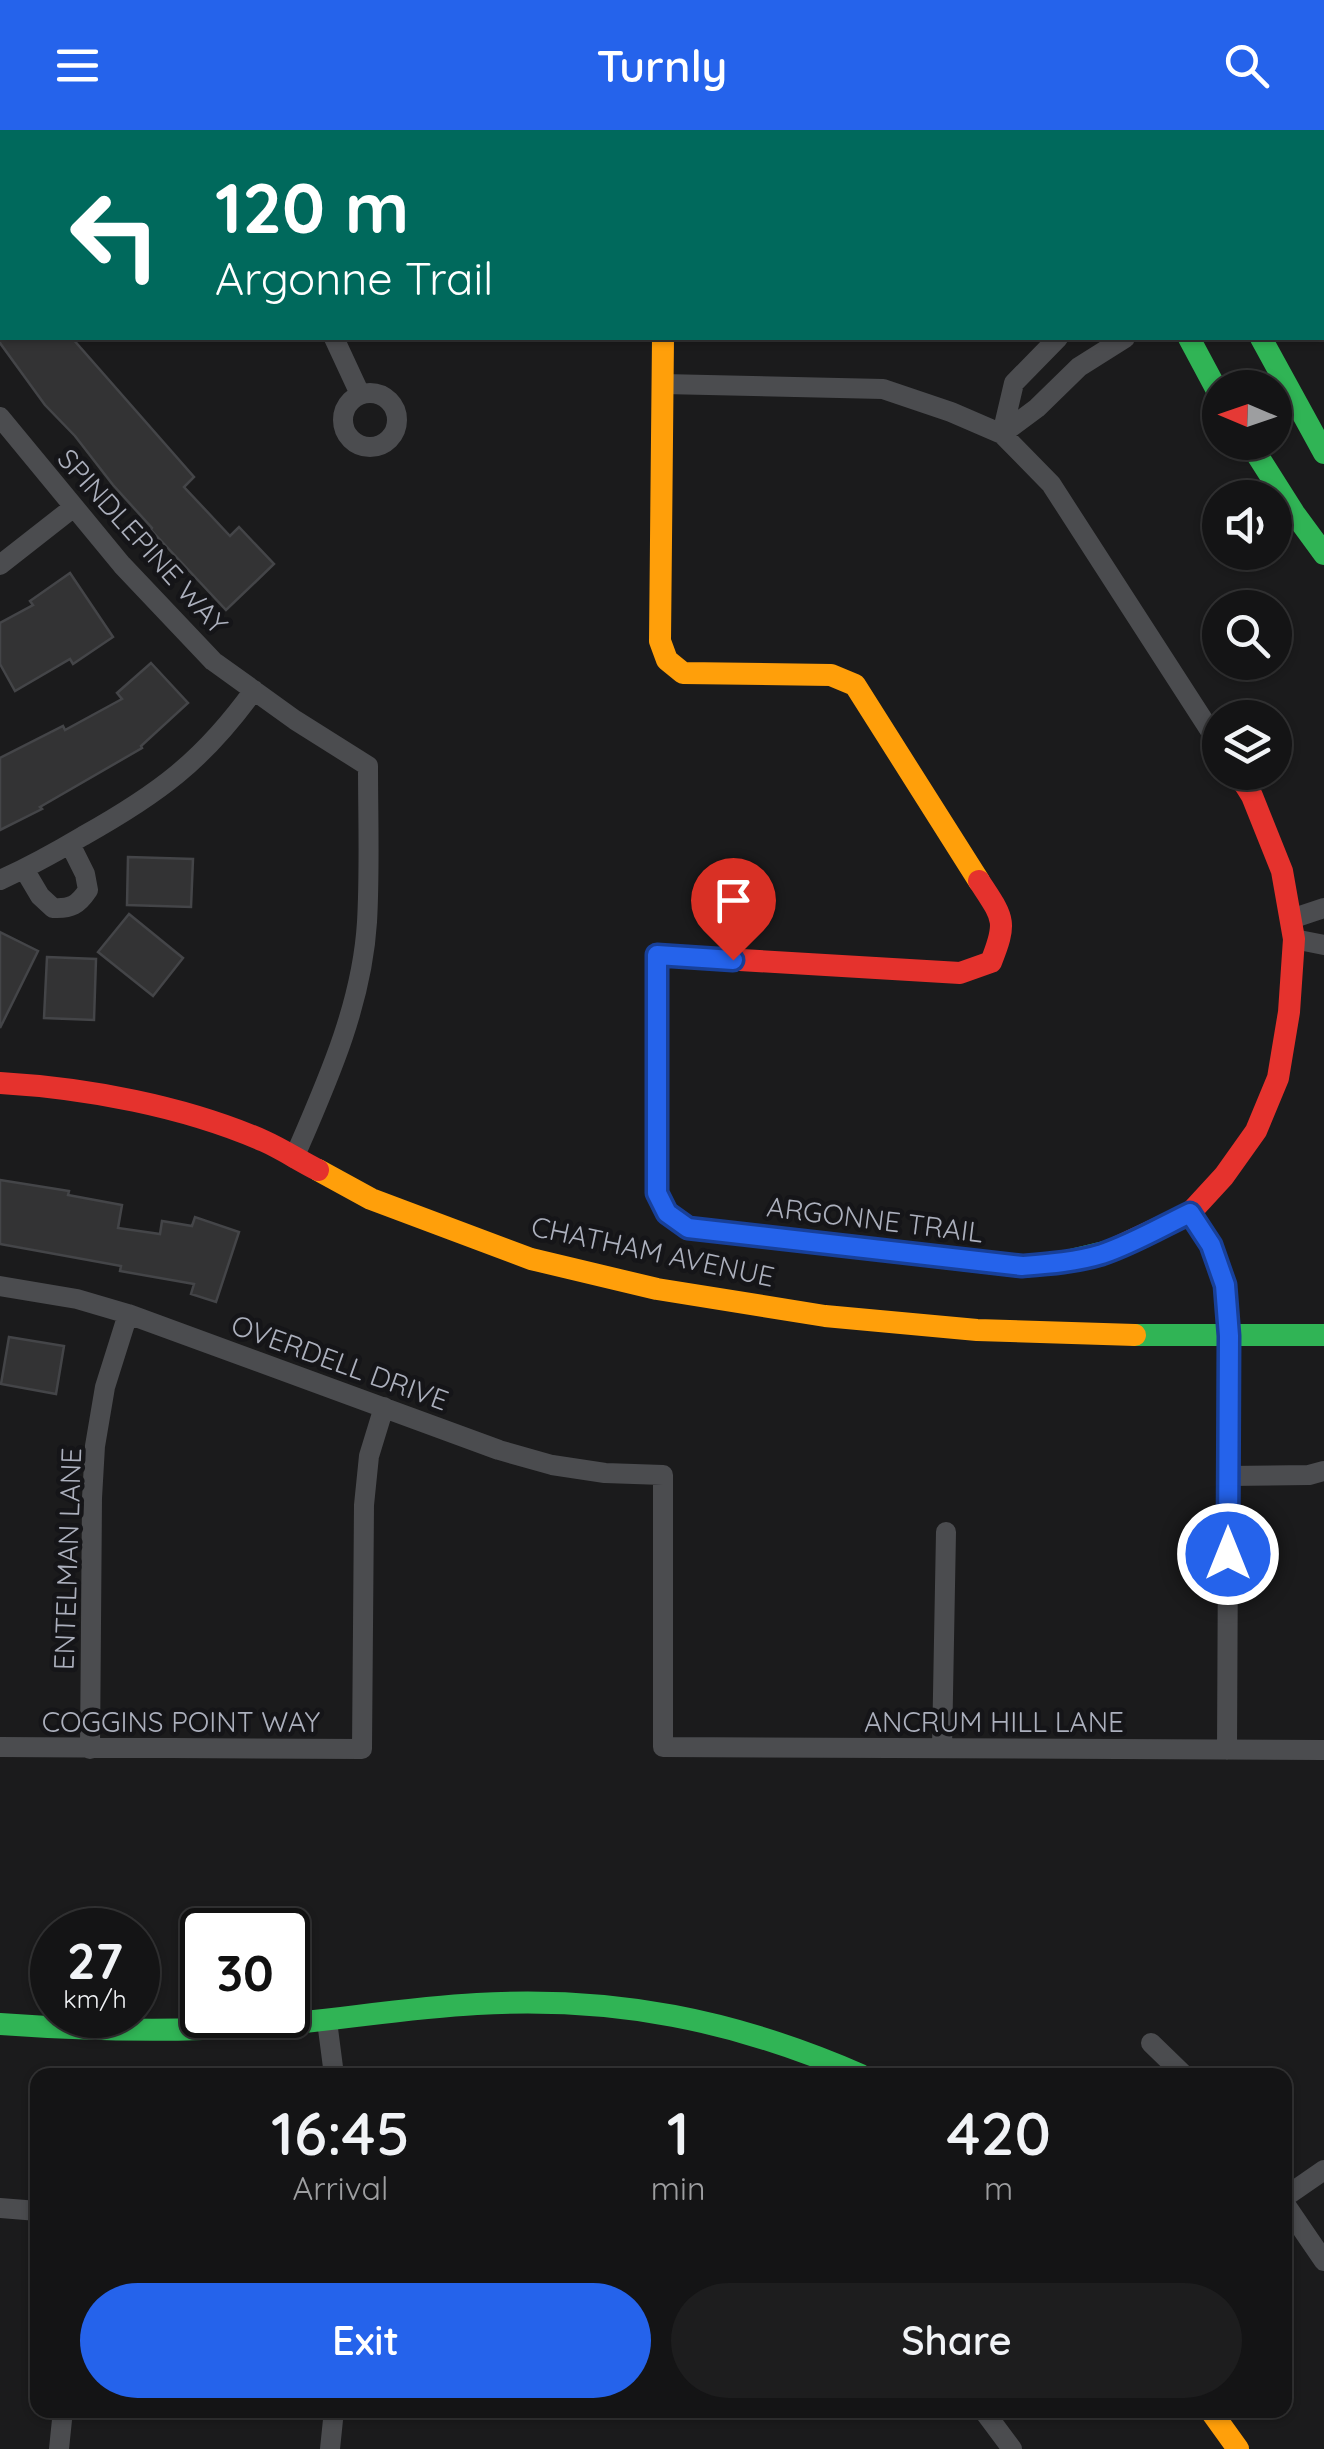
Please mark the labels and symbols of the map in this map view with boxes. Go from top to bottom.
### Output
north arrow [1202,370,1292,460]
street label: SPINDLEPINE WAY [51,441,236,641]
pin [691,858,776,961]
street label: ARGONNE TRAIL [765,1188,985,1250]
street label: CHATHAM AVENUE [528,1208,778,1294]
street label: OVERDELL DRIVE [227,1307,453,1417]
street label: ENTELMAN LANE [46,1447,88,1671]
position arrow [1176,1502,1280,1606]
street label: COGGINS POINT WAY [42,1704,321,1739]
street label: ANCRUM HILL LANE [864,1704,1124,1739]
speed limit sign: 30 [180,1908,310,2038]

